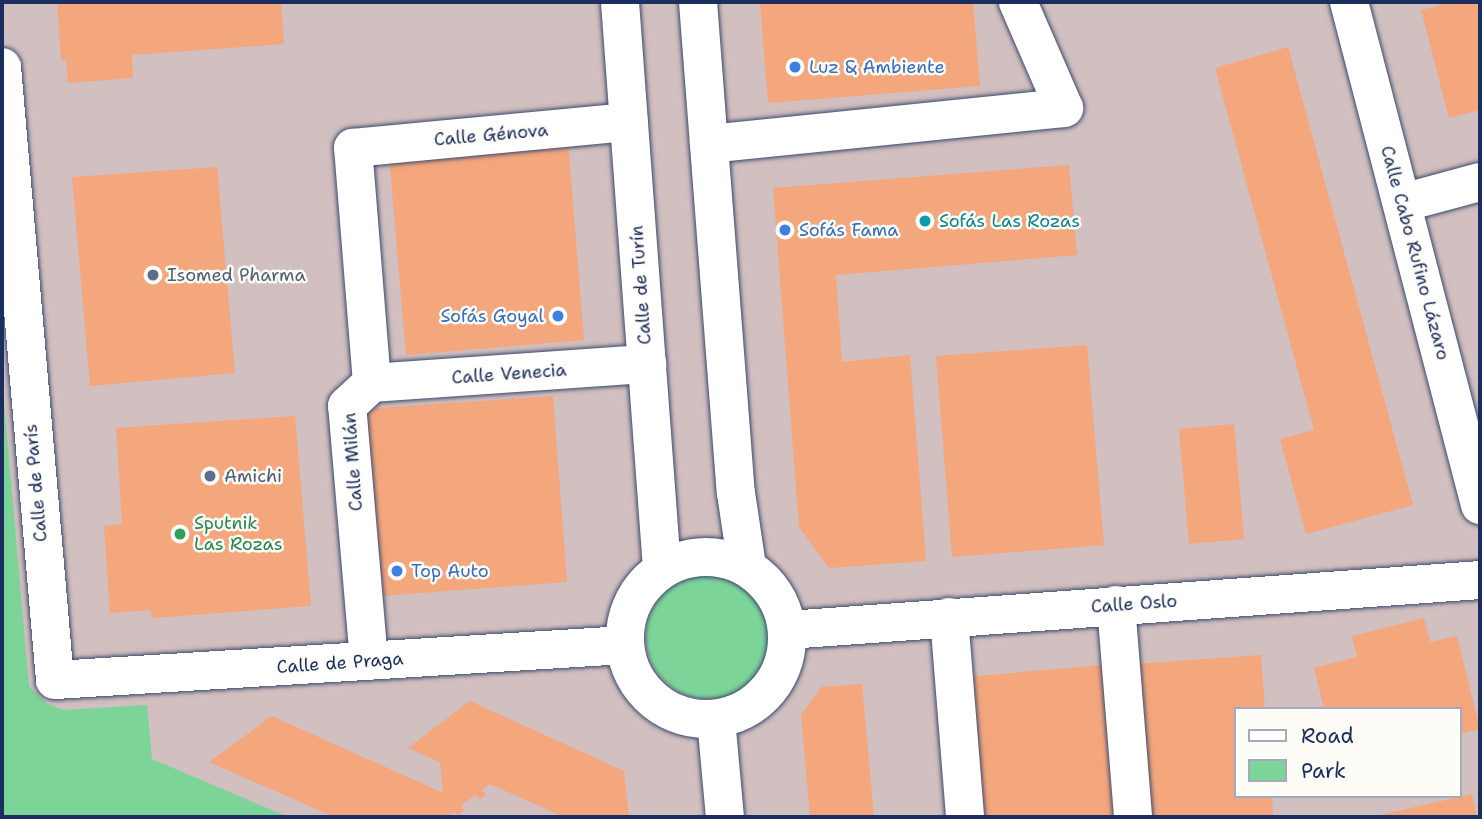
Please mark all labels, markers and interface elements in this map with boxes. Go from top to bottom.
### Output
place label: Luz & Ambiente [809,56,945,78]
marker: Luz & Ambiente [787,59,803,75]
street label: Calle Génova [433,119,549,151]
street label: Calle Cabo Rufino Lázaro [1376,143,1454,363]
place label: Sofás Las Rozas [939,210,1080,232]
marker: Sofás Las Rozas [917,213,933,229]
place label: Sofás Fama [799,219,898,241]
marker: Sofás Fama [777,222,793,238]
street label: Calle de Turín [626,225,656,345]
place label: Isomed Pharma [167,264,306,286]
marker: Isomed Pharma [145,267,161,283]
place label: Sofás Goyal [440,305,544,327]
marker: Sofás Goyal [550,308,566,324]
street label: Calle Venecia [451,359,567,389]
street label: Calle Milán [339,412,367,512]
street label: Calle de París [20,423,52,543]
place label: Amichi [224,465,282,487]
marker: Amichi [202,468,218,484]
place label: Sputnik Las Rozas [194,513,283,556]
marker: Sputnik Las Rozas [172,526,188,542]
place label: Top Auto [411,560,489,582]
marker: Top Auto [389,563,405,579]
street label: Calle Oslo [1090,590,1178,618]
street label: Calle de Praga [276,648,404,678]
legend [1234,707,1461,798]
text: Road [1301,722,1354,750]
text: Park [1301,757,1346,785]

